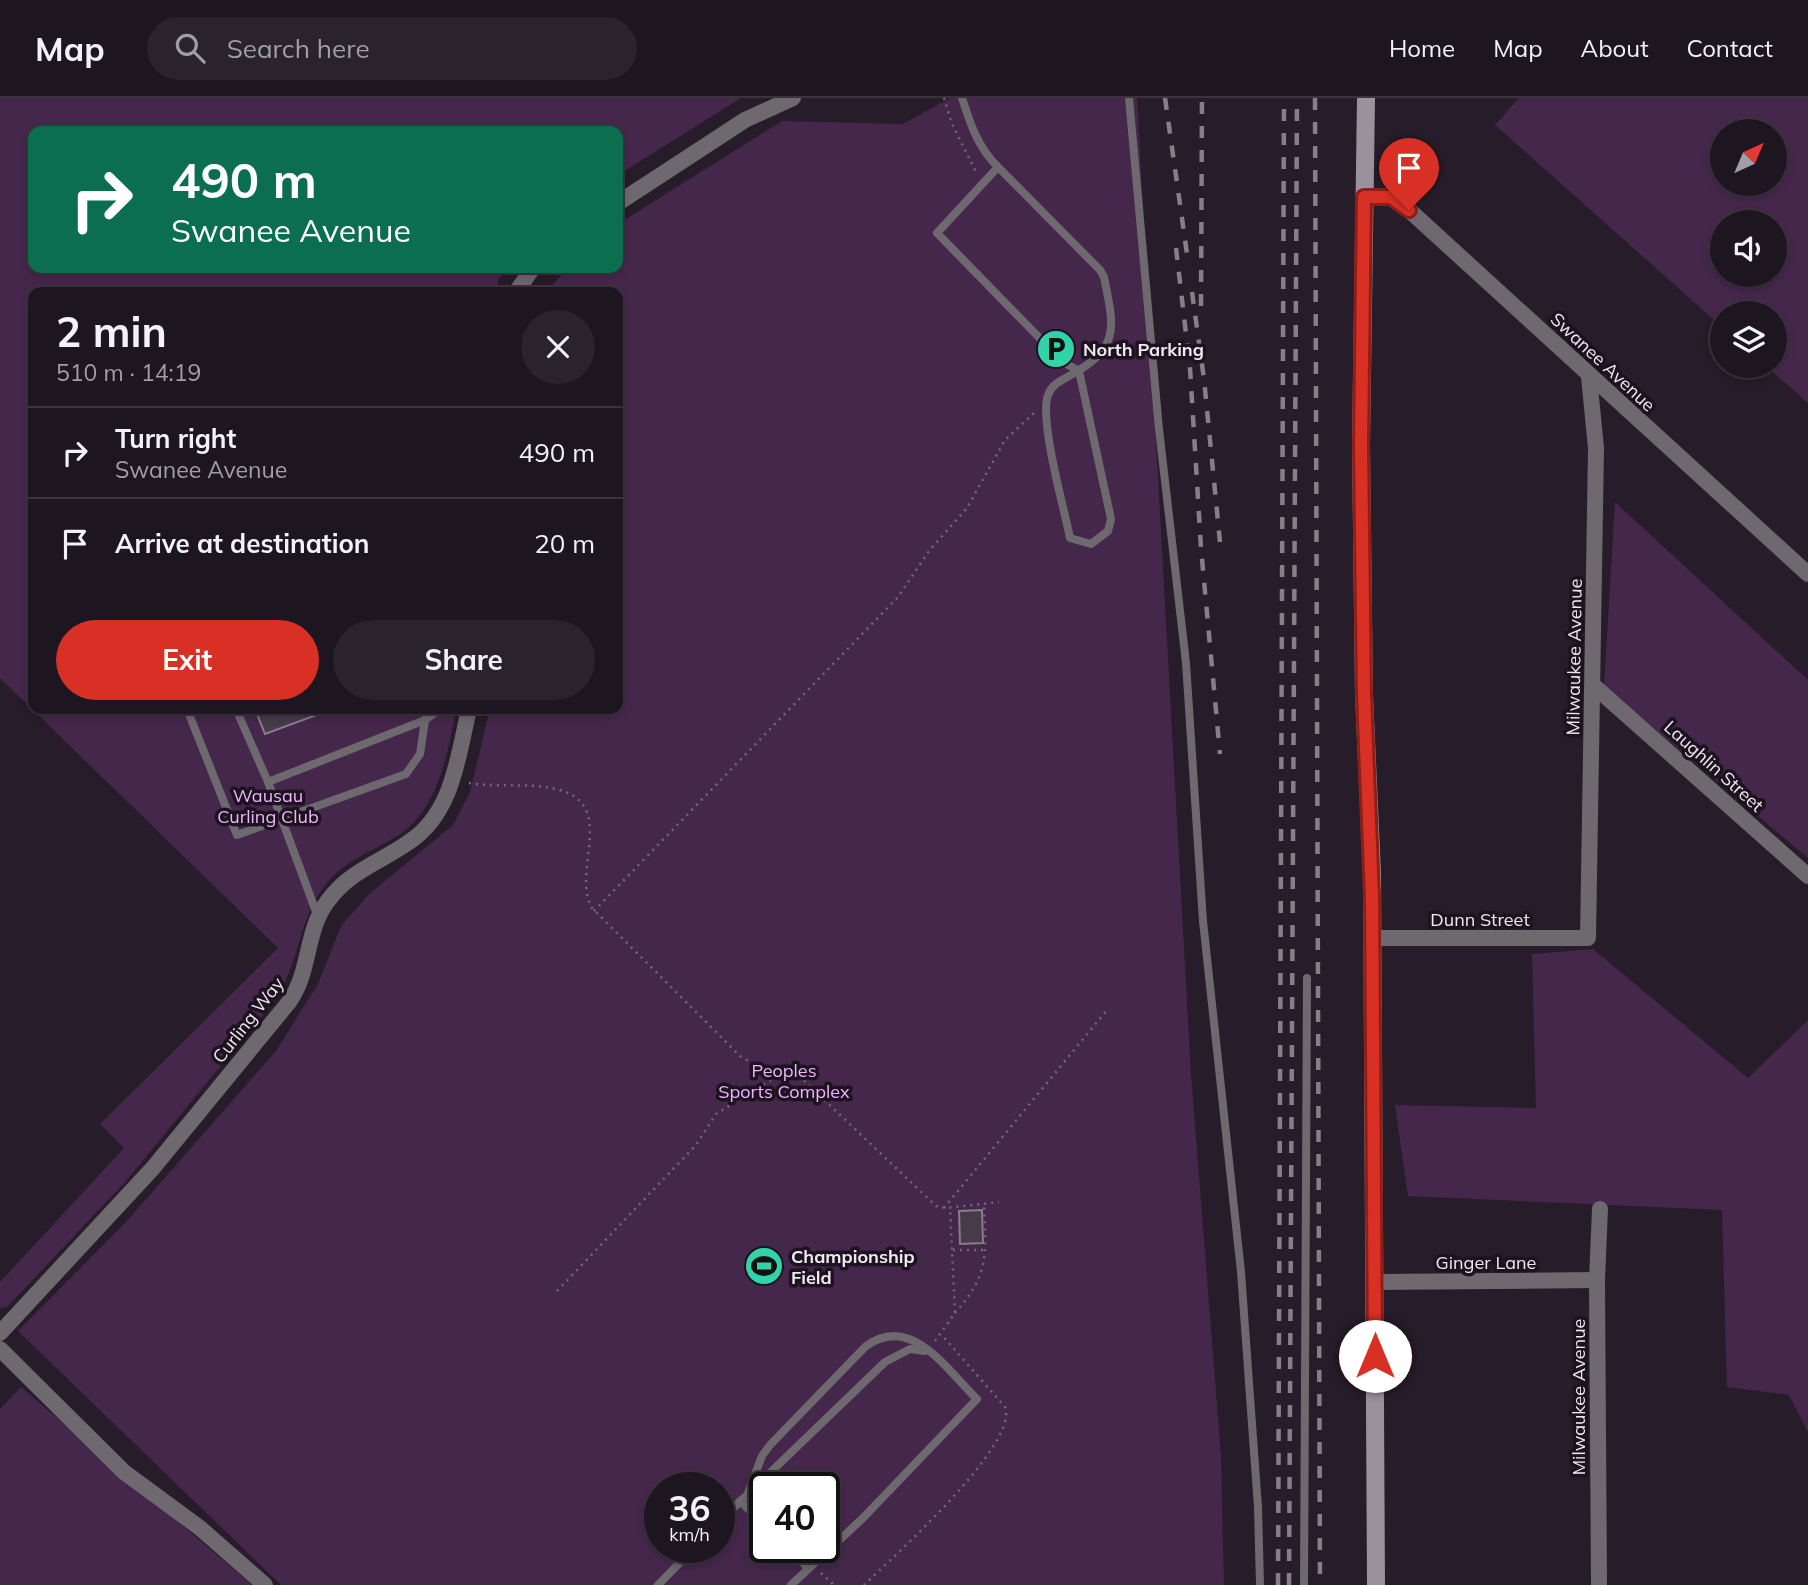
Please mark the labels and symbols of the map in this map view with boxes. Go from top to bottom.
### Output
north arrow [1710,119,1787,196]
pin [1379,138,1439,210]
street label: Swanee Avenue [1546,308,1660,416]
parking icon: North Parking [1035,328,1077,370]
place label: North Parking [1083,338,1204,361]
street label: Milwaukee Avenue [1561,578,1587,736]
street label: Laughlin Street [1659,715,1769,817]
park label: Wausau Curling Club [217,784,319,828]
street label: Dunn Street [1430,908,1530,931]
street label: Curling Way [207,972,289,1068]
park label: Peoples Sports Complex [718,1059,850,1103]
sports icon: Championship Field [743,1245,785,1287]
place label: Championship Field [791,1245,915,1289]
street label: Ginger Lane [1436,1251,1536,1274]
position arrow [1338,1319,1412,1393]
street label: Milwaukee Avenue [1567,1319,1590,1475]
speed limit sign: 40 [749,1472,840,1563]

